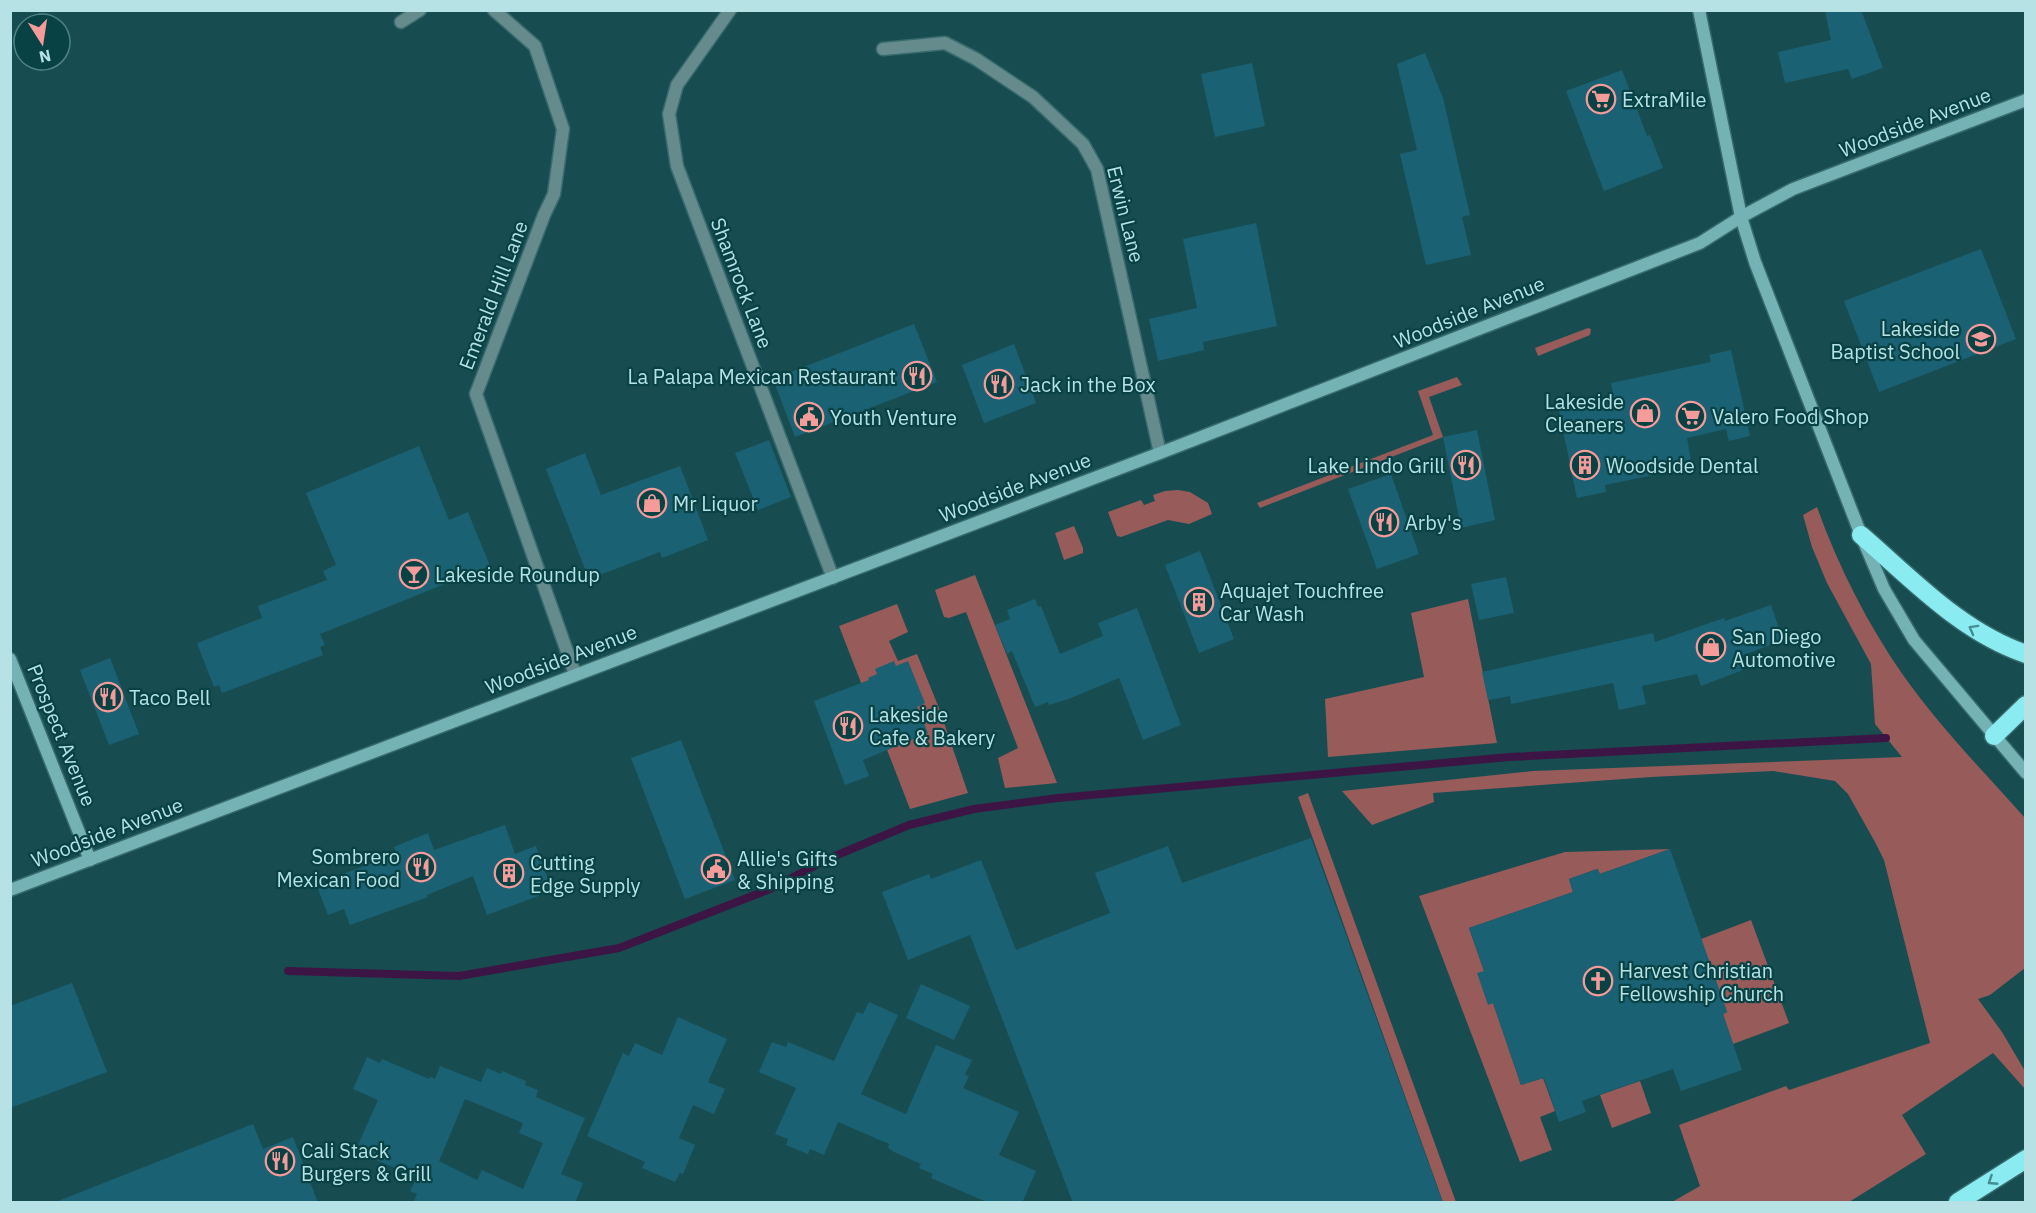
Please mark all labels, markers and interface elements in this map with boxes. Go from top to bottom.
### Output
north arrow [12,12,72,72]
text: N [37,46,53,68]
street label: Woodside Avenue [1835,81,1995,163]
supermarket icon: ExtraMile [1585,83,1617,115]
place label: ExtraMile [1622,86,1706,113]
street label: Erwin Lane [1101,163,1151,265]
street label: Shamrock Lane [705,214,779,352]
street label: Emerald Hill Lane [452,217,534,373]
street label: Woodside Avenue [1390,269,1548,355]
place label: Lakeside Baptist School [1831,315,1960,365]
school or university icon: Lakeside Baptist School [1965,323,1997,355]
restaurant icon: La Palapa Mexican Restaurant [901,360,933,392]
place label: La Palapa Mexican Restaurant [627,363,896,390]
restaurant icon: Jack in the Box [983,368,1015,400]
place label: Jack in the Box [1020,371,1156,398]
place label: Lakeside Cleaners [1545,388,1624,438]
shop icon: Lakeside Cleaners [1629,397,1661,429]
supermarket icon: Valero Food Shop [1675,400,1707,432]
public building icon: Youth Venture [793,401,825,433]
place label: Valero Food Shop [1712,403,1869,430]
place label: Youth Venture [830,404,957,431]
street label: Woodside Avenue [935,446,1095,528]
restaurant icon: Lake Lindo Grill [1450,449,1482,481]
building icon: Woodside Dental [1569,449,1601,481]
place label: Lake Lindo Grill [1308,452,1445,479]
place label: Woodside Dental [1606,452,1758,479]
shop icon: Mr Liquor [636,487,668,519]
place label: Mr Liquor [673,490,758,517]
restaurant icon: Arby's [1368,506,1400,538]
place label: Arby's [1405,509,1462,536]
bar icon: Lakeside Roundup [398,558,430,590]
place label: Lakeside Roundup [435,561,600,588]
place label: Aquajet Touchfree Car Wash [1220,577,1384,627]
building icon: Aquajet Touchfree Car Wash [1183,586,1215,618]
street label: Woodside Avenue [481,618,641,700]
place label: San Diego Automotive [1732,623,1836,673]
one-way arrow [1969,624,1979,636]
shop icon: San Diego Automotive [1695,631,1727,663]
street label: Prospect Avenue [21,660,103,810]
restaurant icon: Taco Bell [92,681,124,713]
place label: Taco Bell [129,684,210,711]
place label: Lakeside Cafe & Bakery [869,701,995,751]
restaurant icon: Lakeside Cafe & Bakery [832,710,864,742]
street label: Woodside Avenue [27,791,187,873]
place label: Sombrero Mexican Food [276,843,400,893]
place label: Allie's Gifts & Shipping [737,845,838,895]
place label: Cutting Edge Supply [530,849,641,899]
restaurant icon: Sombrero Mexican Food [405,851,437,883]
public building icon: Allie's Gifts & Shipping [700,853,732,885]
building icon: Cutting Edge Supply [493,857,525,889]
place label: Harvest Christian Fellowship Church [1619,957,1784,1007]
church icon: Harvest Christian Fellowship Church [1582,965,1614,997]
place label: Cali Stack Burgers & Grill [301,1137,431,1187]
restaurant icon: Cali Stack Burgers & Grill [264,1145,296,1177]
one-way arrow [1988,1174,1999,1185]

